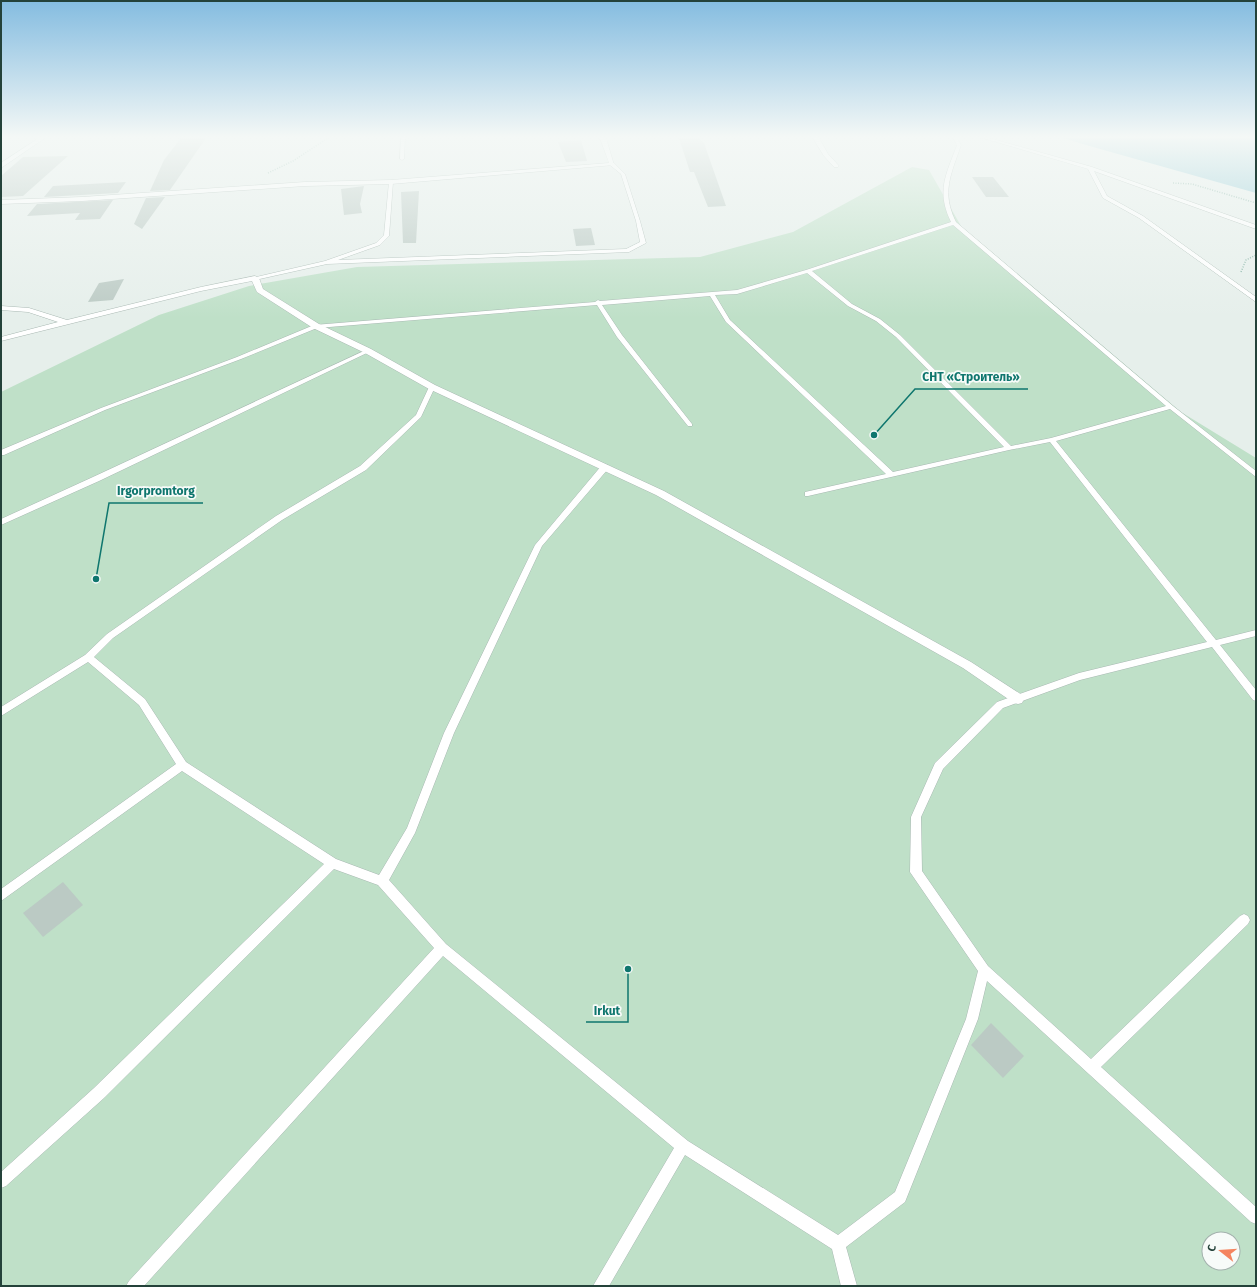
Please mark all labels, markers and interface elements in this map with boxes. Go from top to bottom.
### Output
callout: СНТ «Строитель» [915,365,1028,389]
text: СНТ «Строитель» [922,370,1020,384]
callout: Irgorpromtorg [109,479,203,503]
text: Irgorpromtorg [117,484,195,498]
callout: Irkut [586,998,628,1022]
text: Irkut [594,1004,621,1018]
north arrow [1201,1231,1241,1271]
text: С [1205,1243,1219,1253]

